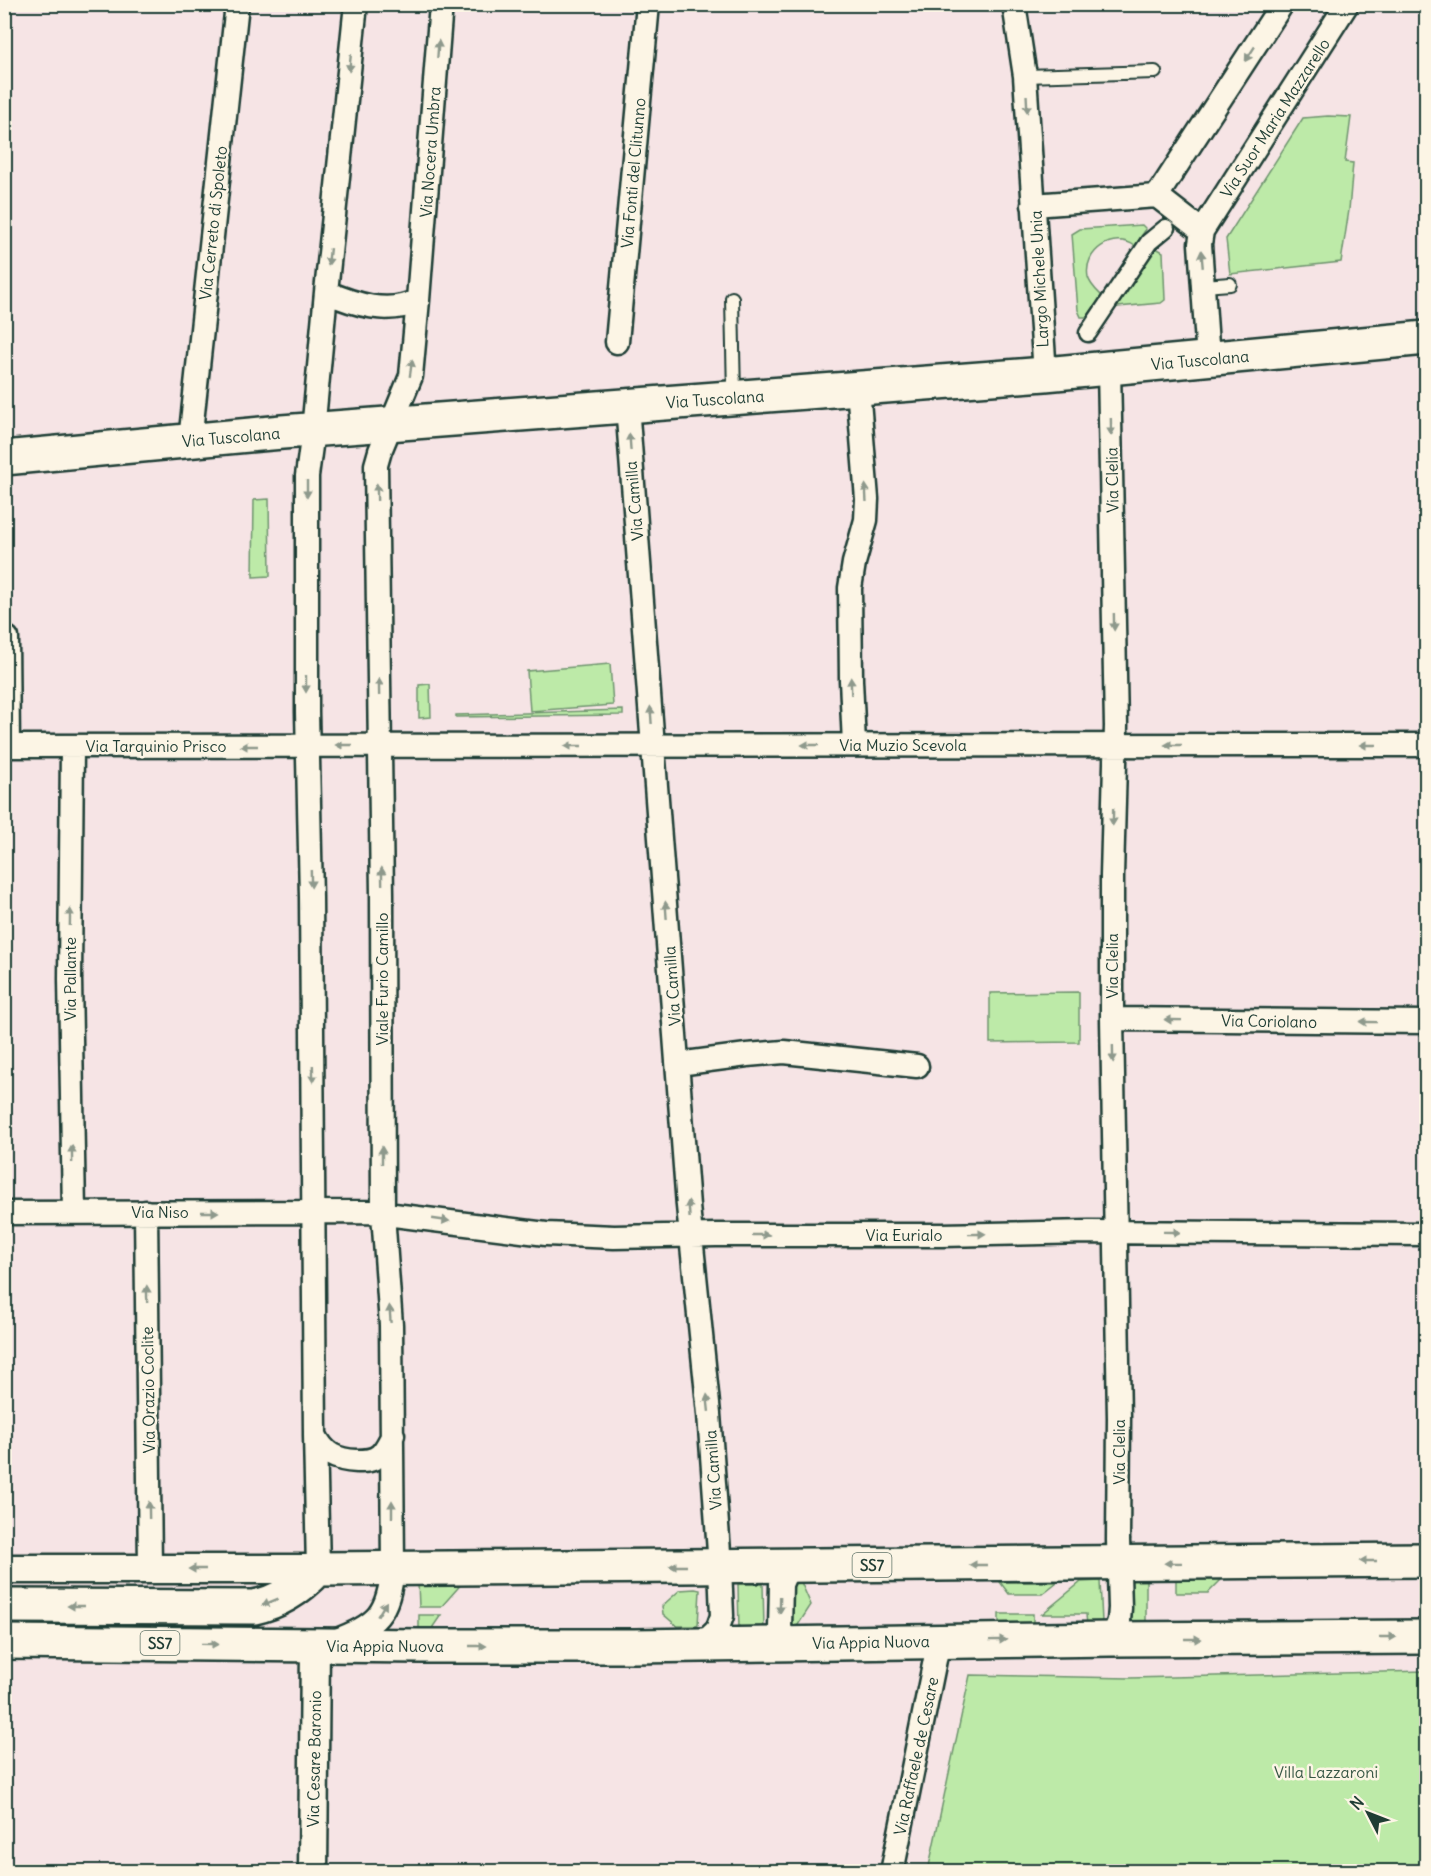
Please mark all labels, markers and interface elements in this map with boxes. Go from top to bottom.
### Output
street label: Via Suor Maria Mazzarello [1216,34,1334,202]
one-way arrow [433,39,442,58]
one-way arrow [1244,45,1256,61]
one-way arrow [345,53,354,72]
street label: Via Nocera Umbra [415,86,445,218]
one-way arrow [1022,95,1031,114]
street label: Via Fonti del Clitunno [616,97,650,249]
street label: Via Cerreto di Spoleto [195,145,231,301]
street label: Largo Michele Unia [1025,210,1053,348]
one-way arrow [324,247,334,266]
one-way arrow [1197,250,1206,269]
street label: Via Tuscolana [1150,346,1250,374]
one-way arrow [407,359,416,378]
street label: Via Tuscolana [665,386,765,412]
one-way arrow [1107,417,1116,436]
street label: Via Tuscolana [181,423,281,451]
one-way arrow [625,433,635,452]
street label: Via Clelia [1101,447,1123,513]
street label: Via Camilla [621,460,647,542]
one-way arrow [302,479,312,498]
one-way arrow [372,482,381,501]
one-way arrow [862,483,871,502]
one-way arrow [1109,612,1119,631]
one-way arrow [301,674,311,693]
one-way arrow [846,676,856,695]
one-way arrow [374,677,384,696]
one-way arrow [646,706,656,725]
street label: Via Muzio Scevola [839,735,967,755]
street label: Via Tarquinio Prisco [86,736,226,756]
one-way arrow [334,740,353,750]
one-way arrow [801,740,820,750]
one-way arrow [1164,740,1183,750]
one-way arrow [1359,740,1378,750]
one-way arrow [240,741,259,751]
one-way arrow [564,741,583,751]
one-way arrow [1108,807,1118,826]
one-way arrow [377,867,387,886]
one-way arrow [306,869,315,888]
one-way arrow [661,900,671,919]
one-way arrow [66,908,75,927]
street label: Viale Furio Camillo [372,913,392,1045]
street label: Via Clelia [1102,933,1122,999]
street label: Via Pallante [60,937,80,1021]
street label: Via Camilla [659,945,685,1027]
street label: Via Coriolano [1221,1010,1317,1032]
one-way arrow [1164,1015,1183,1025]
one-way arrow [1359,1017,1378,1027]
one-way arrow [1108,1044,1118,1063]
one-way arrow [308,1064,318,1083]
one-way arrow [68,1145,77,1164]
one-way arrow [378,1146,387,1165]
one-way arrow [684,1199,693,1218]
street label: Via Niso [131,1202,189,1222]
one-way arrow [200,1207,219,1217]
one-way arrow [432,1215,451,1225]
street label: Via Eurialo [866,1225,942,1245]
one-way arrow [1162,1227,1181,1237]
one-way arrow [751,1230,770,1240]
one-way arrow [967,1230,986,1239]
one-way arrow [142,1284,152,1303]
one-way arrow [385,1305,395,1324]
street label: Via Orazio Coclite [137,1326,159,1454]
one-way arrow [703,1393,713,1412]
street label: Via Clelia [1109,1419,1129,1485]
street label: Via Camilla [700,1429,726,1511]
one-way arrow [145,1500,154,1519]
one-way arrow [388,1500,397,1519]
road number: SS7 [852,1553,892,1577]
one-way arrow [1359,1556,1378,1566]
one-way arrow [1164,1558,1183,1568]
one-way arrow [969,1560,988,1569]
one-way arrow [669,1561,688,1571]
one-way arrow [187,1564,206,1574]
one-way arrow [776,1595,785,1614]
one-way arrow [261,1598,279,1607]
one-way arrow [67,1601,86,1611]
one-way arrow [377,1601,388,1617]
road number: SS7 [140,1631,180,1655]
street label: Via Appia Nuova [812,1631,930,1653]
one-way arrow [1378,1632,1397,1642]
one-way arrow [1183,1634,1202,1643]
one-way arrow [988,1635,1007,1645]
street label: Via Appia Nuova [326,1636,444,1656]
one-way arrow [200,1639,219,1649]
one-way arrow [469,1641,488,1651]
street label: Via Raffaele de Cesare [889,1675,943,1837]
street label: Via Cesare Baronio [303,1690,325,1828]
park label: Villa Lazzaroni [1274,1762,1378,1782]
north arrow [1338,1783,1398,1843]
text: N [1346,1792,1368,1814]

